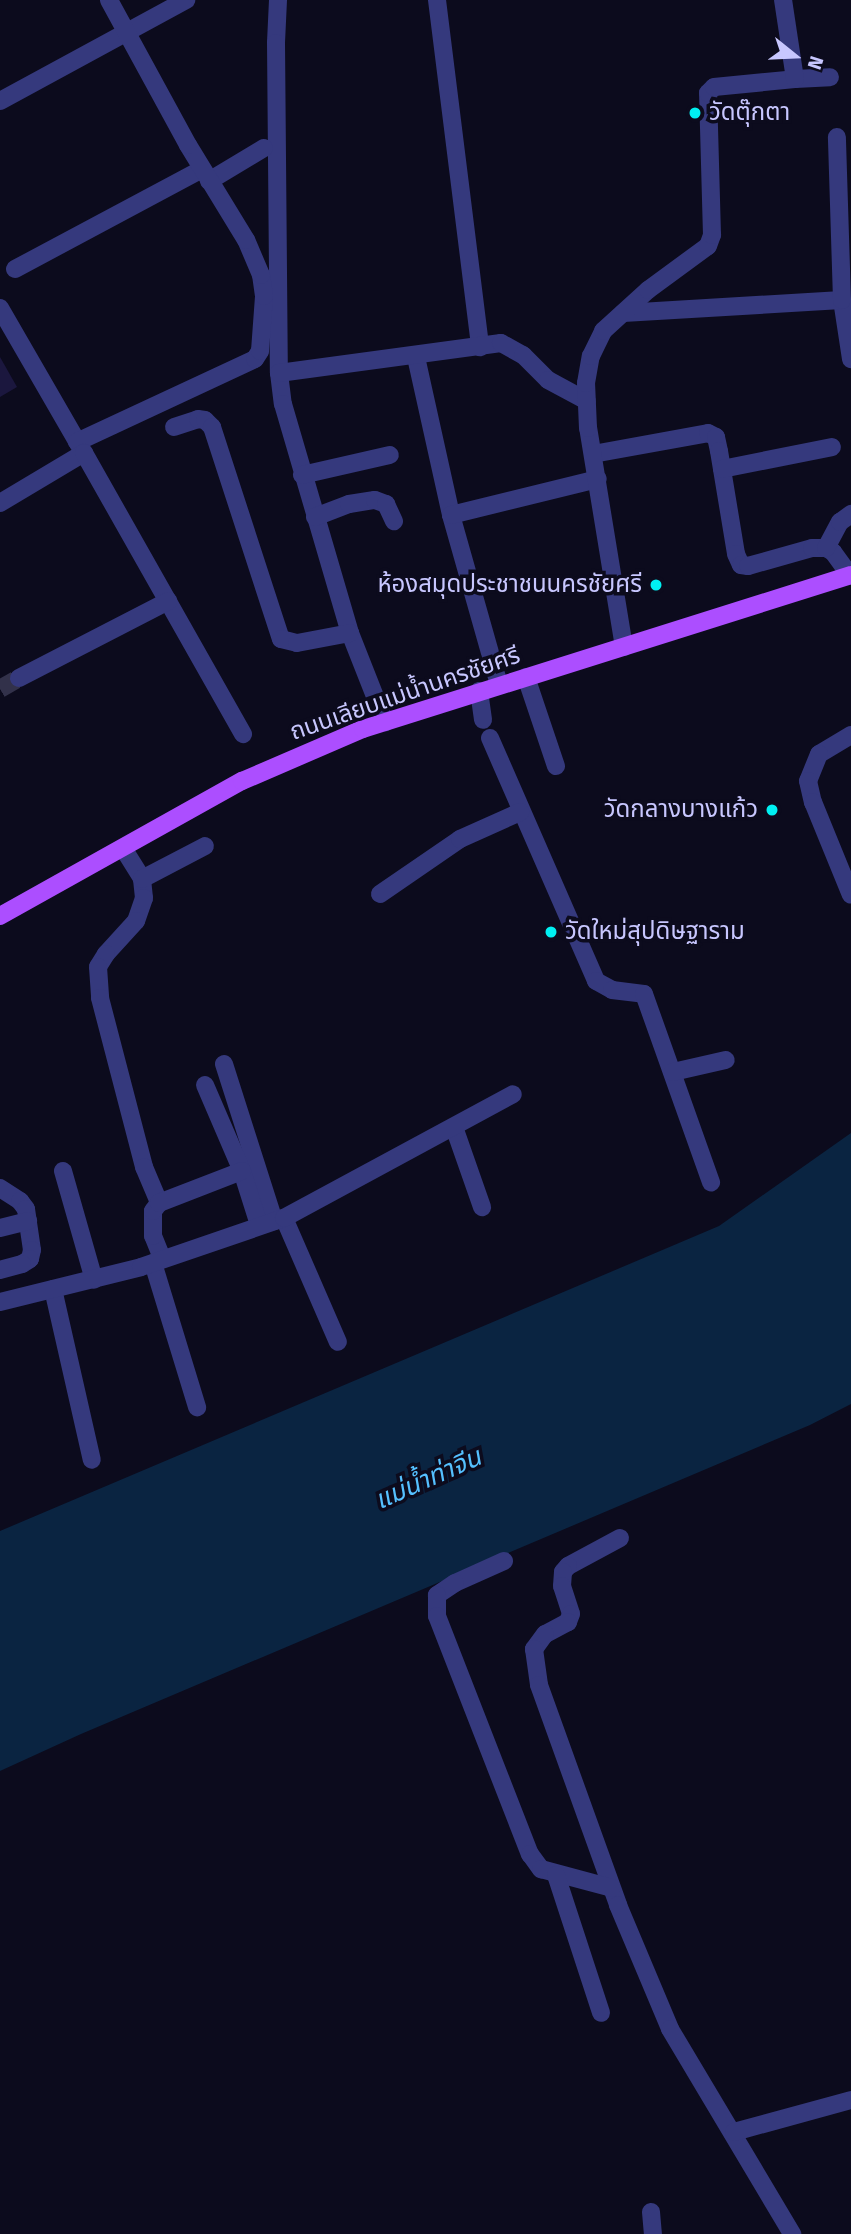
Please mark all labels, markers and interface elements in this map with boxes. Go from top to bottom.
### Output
north arrow [760,21,830,91]
text: N [803,53,828,72]
place label: วัดตุ๊กตา [709,99,790,127]
marker: วัดตุ๊กตา [687,105,703,121]
place label: ห้องสมุดประชาชนนครชัยศรี [377,571,642,599]
marker: ห้องสมุดประชาชนนครชัยศรี [648,577,664,593]
street label: ถนนเลียบแม่น้ำนครชัยศรี [286,641,524,747]
place label: วัดกลางบางแก้ว [604,796,758,824]
marker: วัดกลางบางแก้ว [764,802,780,818]
place label: วัดใหม่สุปดิษฐาราม [565,918,745,946]
marker: วัดใหม่สุปดิษฐาราม [543,924,559,940]
water label: แม่น้ำท่าจีน [370,1442,486,1516]

